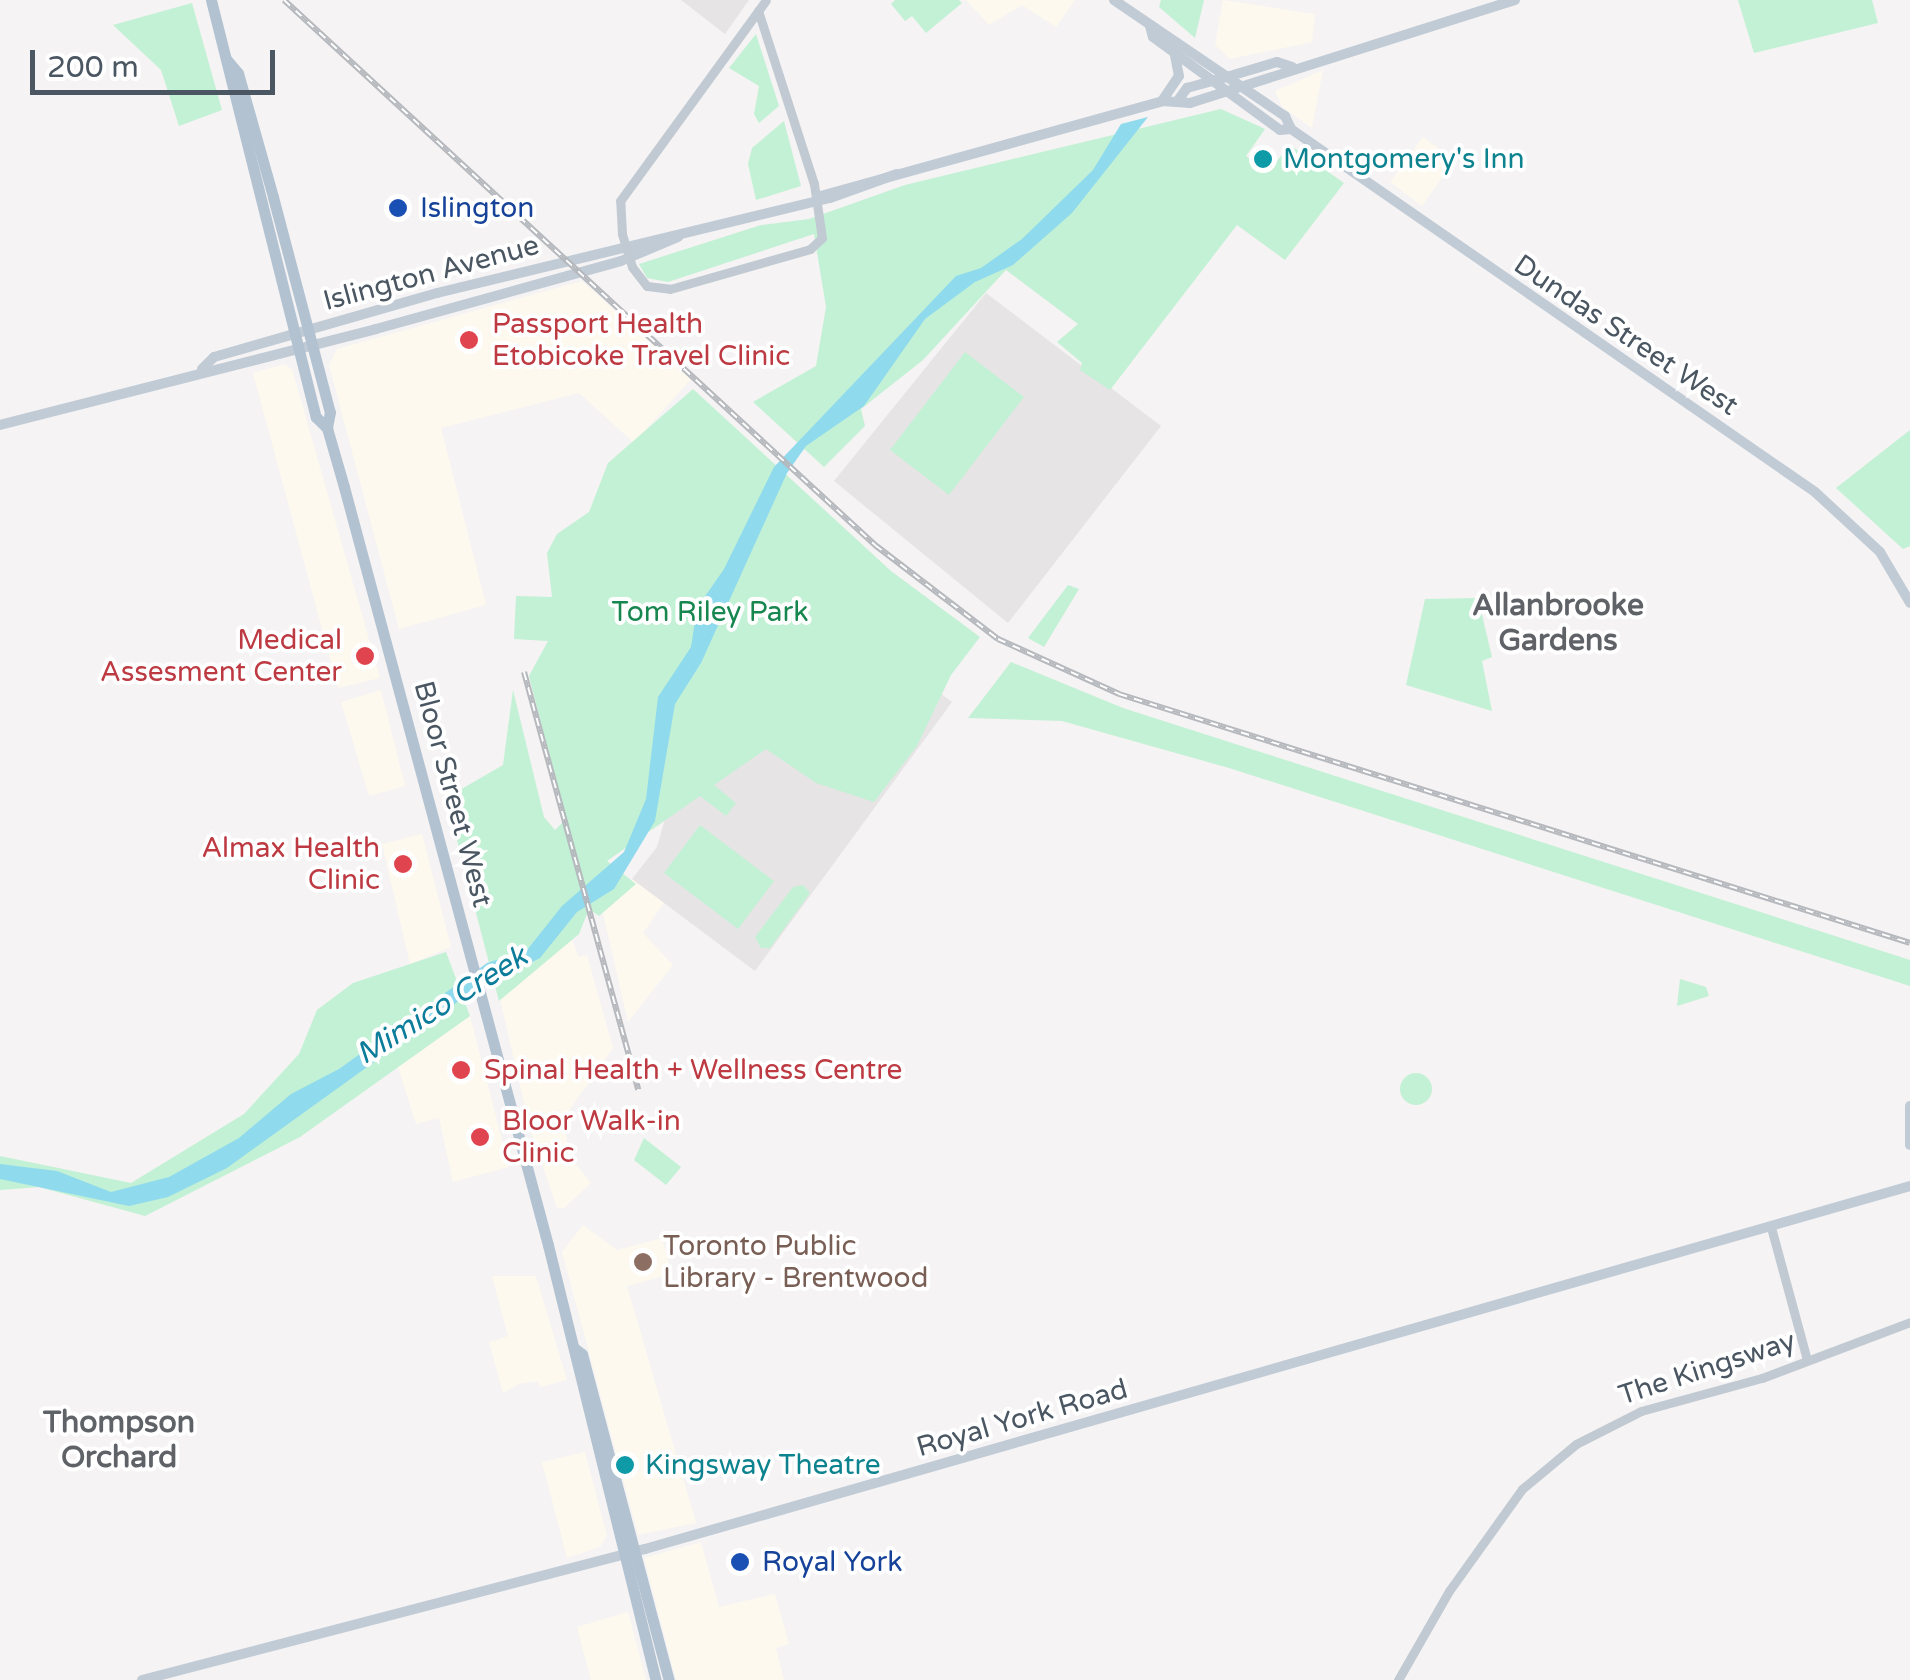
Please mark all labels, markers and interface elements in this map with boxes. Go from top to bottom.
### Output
scale bar [35,30,280,92]
text: 200 m [47,49,139,86]
place label: Montgomery's Inn [1283,142,1525,176]
marker: Montgomery's Inn [1252,148,1274,170]
place label: Islington [420,191,534,225]
marker: Islington [385,195,411,221]
street label: Islington Avenue [320,228,542,318]
street label: Dundas Street West [1507,247,1745,423]
place label: Passport Health Etobicoke Travel Clinic [492,307,790,373]
marker: Passport Health Etobicoke Travel Clinic [456,327,482,353]
district label: Allanbrooke Gardens [1472,588,1644,658]
park label: Tom Riley Park [612,595,808,629]
place label: Medical Assesment Center [100,623,342,689]
marker: Medical Assesment Center [352,643,378,669]
street label: Bloor Street West [407,677,499,911]
place label: Almax Health Clinic [201,831,380,897]
marker: Almax Health Clinic [390,851,416,877]
water label: Mimico Creek [350,939,534,1073]
place label: Spinal Health + Wellness Centre [484,1053,902,1087]
marker: Spinal Health + Wellness Centre [448,1057,474,1083]
place label: Bloor Walk-in Clinic [502,1104,681,1170]
marker: Bloor Walk-in Clinic [467,1124,493,1150]
place label: Toronto Public Library - Brentwood [663,1229,928,1295]
marker: Toronto Public Library - Brentwood [632,1251,654,1273]
street label: The Kingsway [1615,1324,1799,1412]
street label: Royal York Road [913,1372,1131,1464]
district label: Thompson Orchard [43,1405,195,1476]
place label: Kingsway Theatre [645,1448,881,1482]
marker: Kingsway Theatre [614,1454,636,1476]
place label: Royal York [762,1545,902,1579]
marker: Royal York [727,1549,753,1575]

